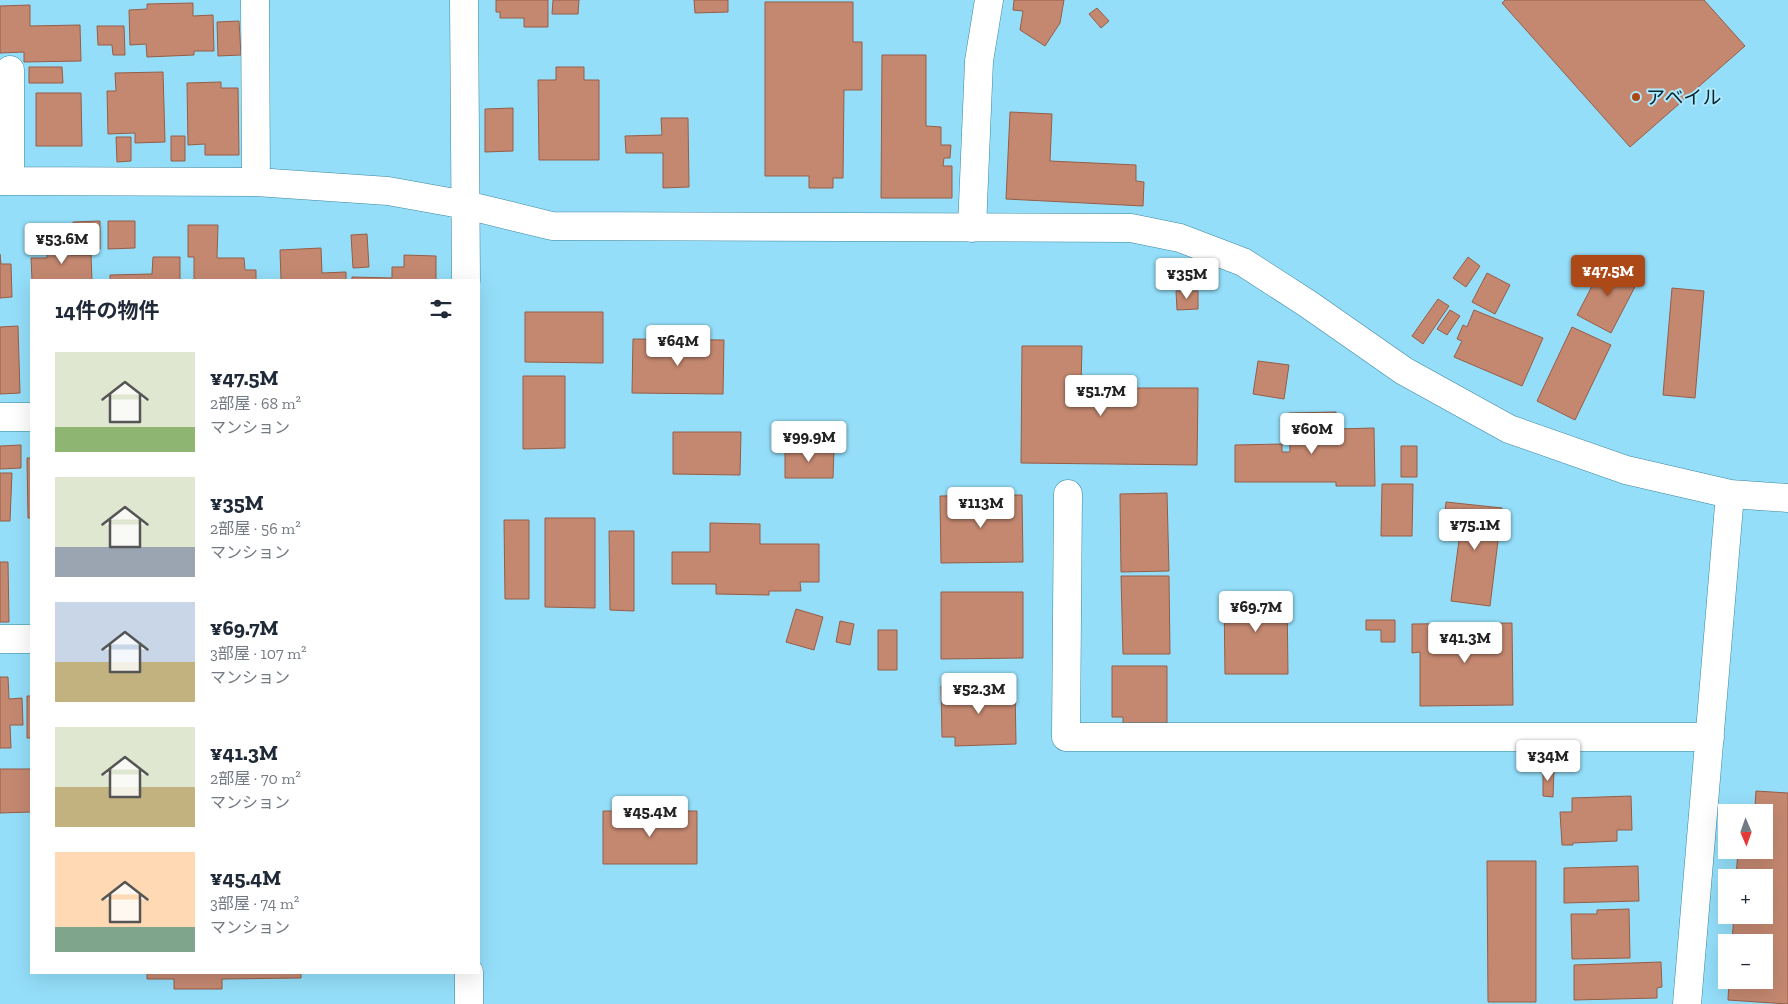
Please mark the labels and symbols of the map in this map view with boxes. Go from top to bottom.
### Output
place label: アベイル [1646,86,1722,109]
marker: アベイル [1630,91,1642,103]
pin: ¥53.6M [21,222,103,265]
pin: ¥47.5M [1567,254,1649,297]
pin: ¥35M [1157,258,1217,300]
pin: ¥64M [648,324,708,367]
pin: ¥51.7M [1060,374,1142,417]
pin: ¥60M [1282,412,1342,455]
pin: ¥99.9M [768,420,850,463]
pin: ¥113M [946,486,1016,529]
pin: ¥75.1M [1434,508,1516,551]
pin: ¥69.7M [1215,590,1297,633]
pin: ¥41.3M [1424,622,1506,664]
pin: ¥52.3M [938,672,1020,715]
pin: ¥34M [1518,740,1578,782]
pin: ¥45.4M [609,796,691,838]
north arrow [1718,804,1772,859]

